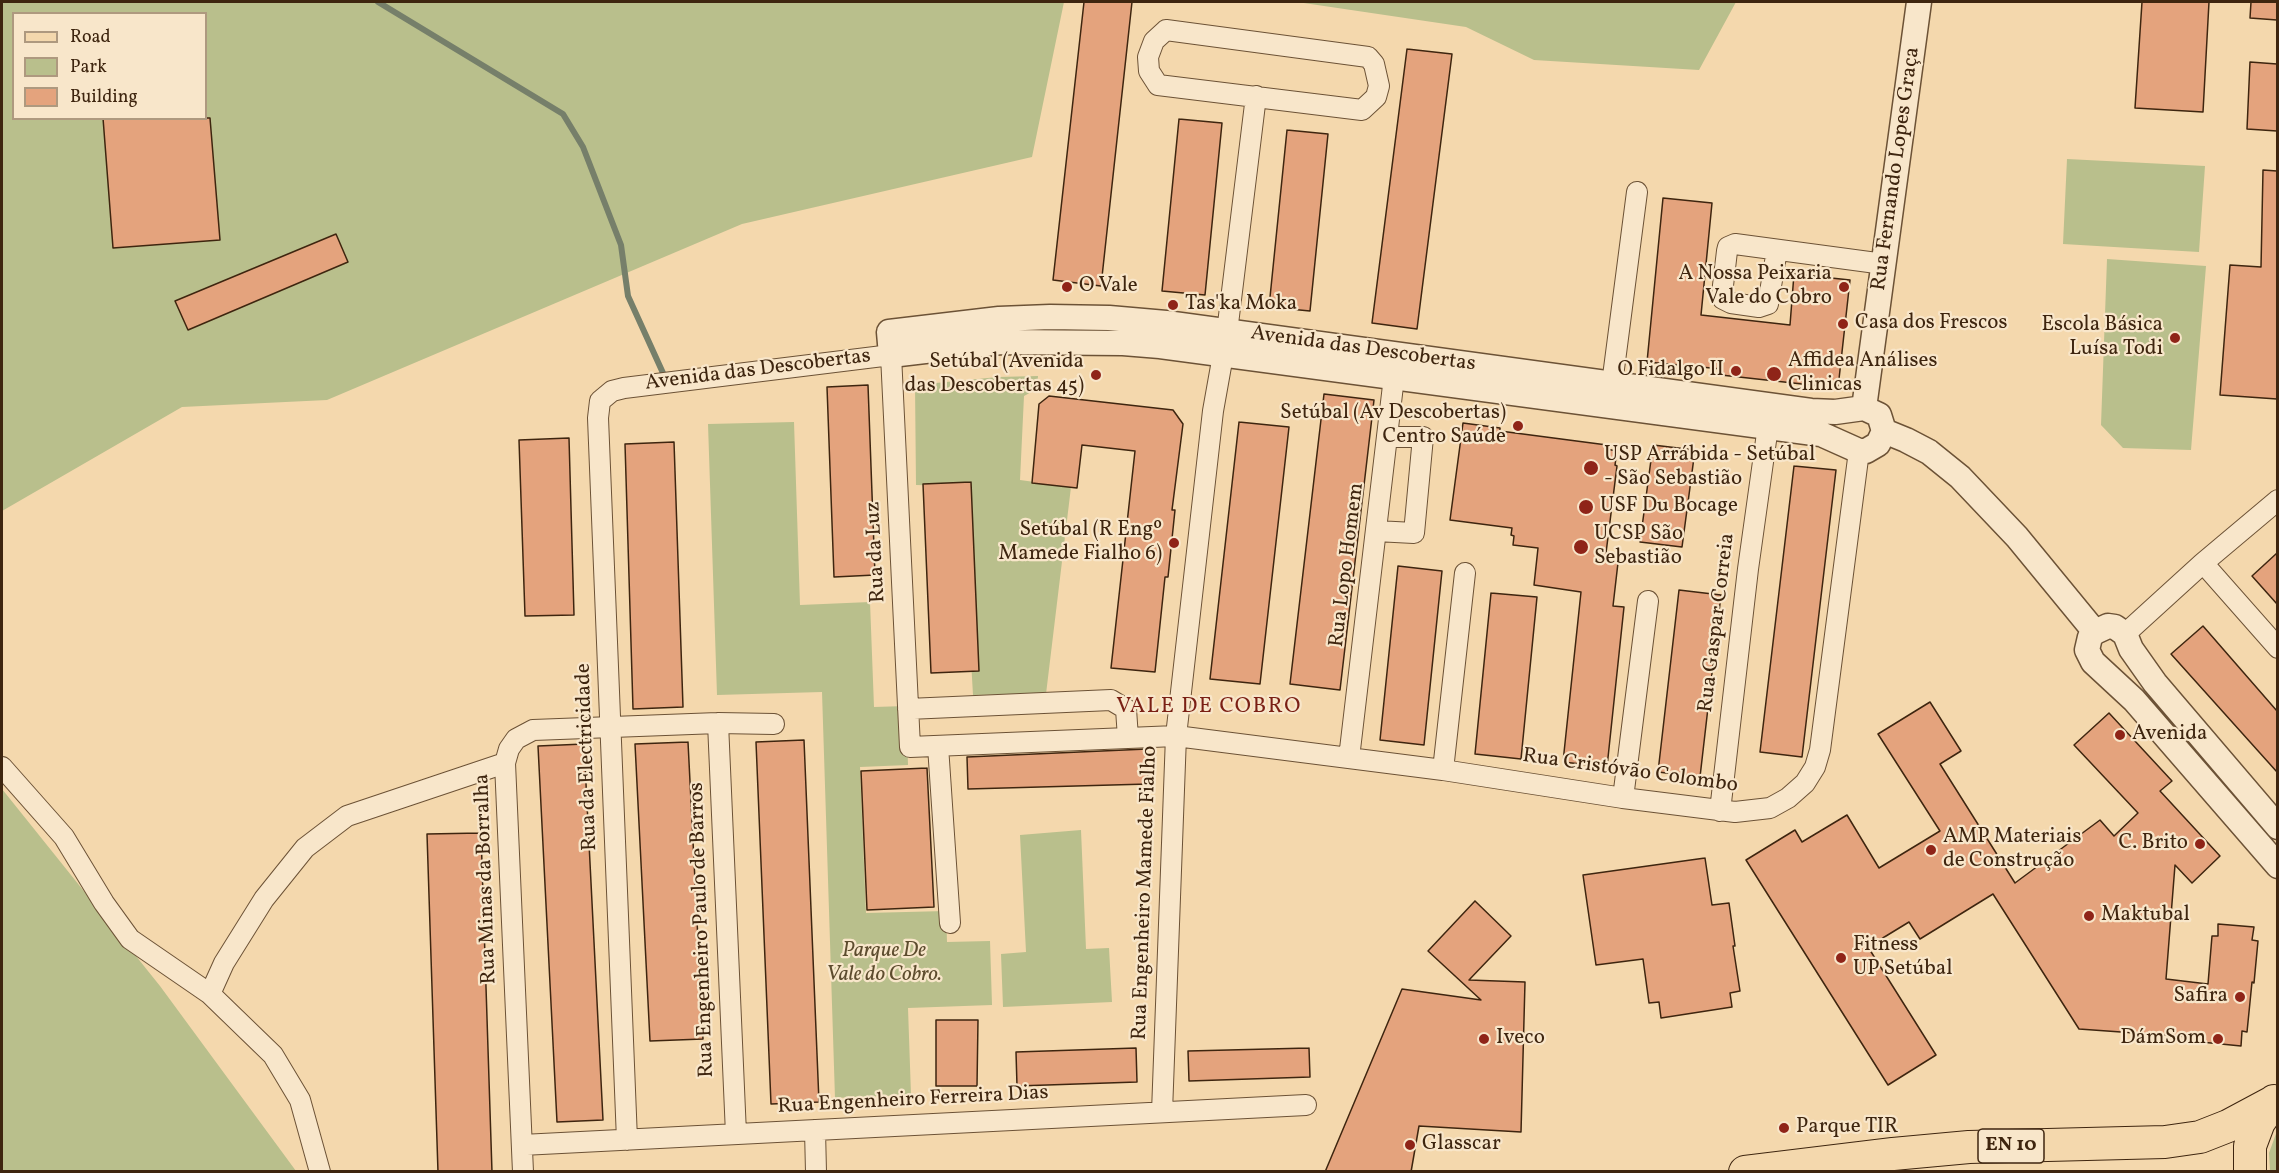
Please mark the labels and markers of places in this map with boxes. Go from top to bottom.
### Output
place label: A Nossa Peixaria Vale do Cobro [1679,262,1832,312]
place label: O Vale [1079,274,1138,300]
marker: O Vale [1060,280,1074,294]
marker: A Nossa Peixaria Vale do Cobro [1837,280,1851,294]
place label: Tas'ka Moka [1185,292,1297,318]
marker: Tas'ka Moka [1166,298,1180,312]
place label: Casa dos Frescos [1855,311,2007,337]
place label: Escola Básica Luísa Todi [2041,313,2163,363]
marker: Casa dos Frescos [1836,317,1850,331]
marker: Escola Básica Luísa Todi [2168,331,2182,345]
place label: Affidea Análises Clinicas [1788,349,1937,399]
place label: Setúbal (Avenida das Descobertas 45) [905,350,1084,400]
place label: O Fidalgo II [1617,358,1724,384]
marker: O Fidalgo II [1729,364,1743,378]
marker: Affidea Análises Clinicas [1765,365,1783,383]
marker: Setúbal (Avenida das Descobertas 45) [1089,368,1103,382]
place label: Setúbal (Av Descobertas) Centro Saúde [1280,401,1506,451]
marker: Setúbal (Av Descobertas) Centro Saúde [1511,419,1525,433]
place label: USP Arrábida - Setúbal - São Sebastião [1604,443,1815,493]
marker: USP Arrábida - Setúbal - São Sebastião [1582,459,1600,477]
place label: USF Du Bocage [1600,494,1738,520]
marker: USF Du Bocage [1577,498,1595,516]
place label: Setúbal (R Engº Mamede Fialho 6) [999,518,1162,568]
place label: UCSP São Sebastião [1594,522,1683,572]
marker: Setúbal (R Engº Mamede Fialho 6) [1167,536,1181,550]
marker: UCSP São Sebastião [1572,538,1590,556]
place label: Avenida [2132,722,2208,748]
marker: Avenida [2113,728,2127,742]
place label: AMP Materiais de Construção [1943,825,2081,875]
place label: C. Brito [2119,831,2188,857]
marker: C. Brito [2193,837,2207,851]
marker: AMP Materiais de Construção [1924,843,1938,857]
place label: Maktubal [2101,903,2190,929]
marker: Maktubal [2082,909,2096,923]
place label: Fitness UP Setúbal [1853,933,1953,983]
marker: Fitness UP Setúbal [1834,951,1848,965]
place label: Safira [2174,984,2228,1010]
marker: Safira [2233,990,2247,1004]
place label: Iveco [1496,1026,1545,1052]
place label: DámSom [2120,1026,2206,1052]
marker: Iveco [1477,1032,1491,1046]
marker: DámSom [2211,1032,2225,1046]
place label: Parque TIR [1796,1115,1898,1141]
marker: Parque TIR [1777,1121,1791,1135]
place label: Glasscar [1422,1132,1501,1158]
marker: Glasscar [1403,1138,1417,1152]

